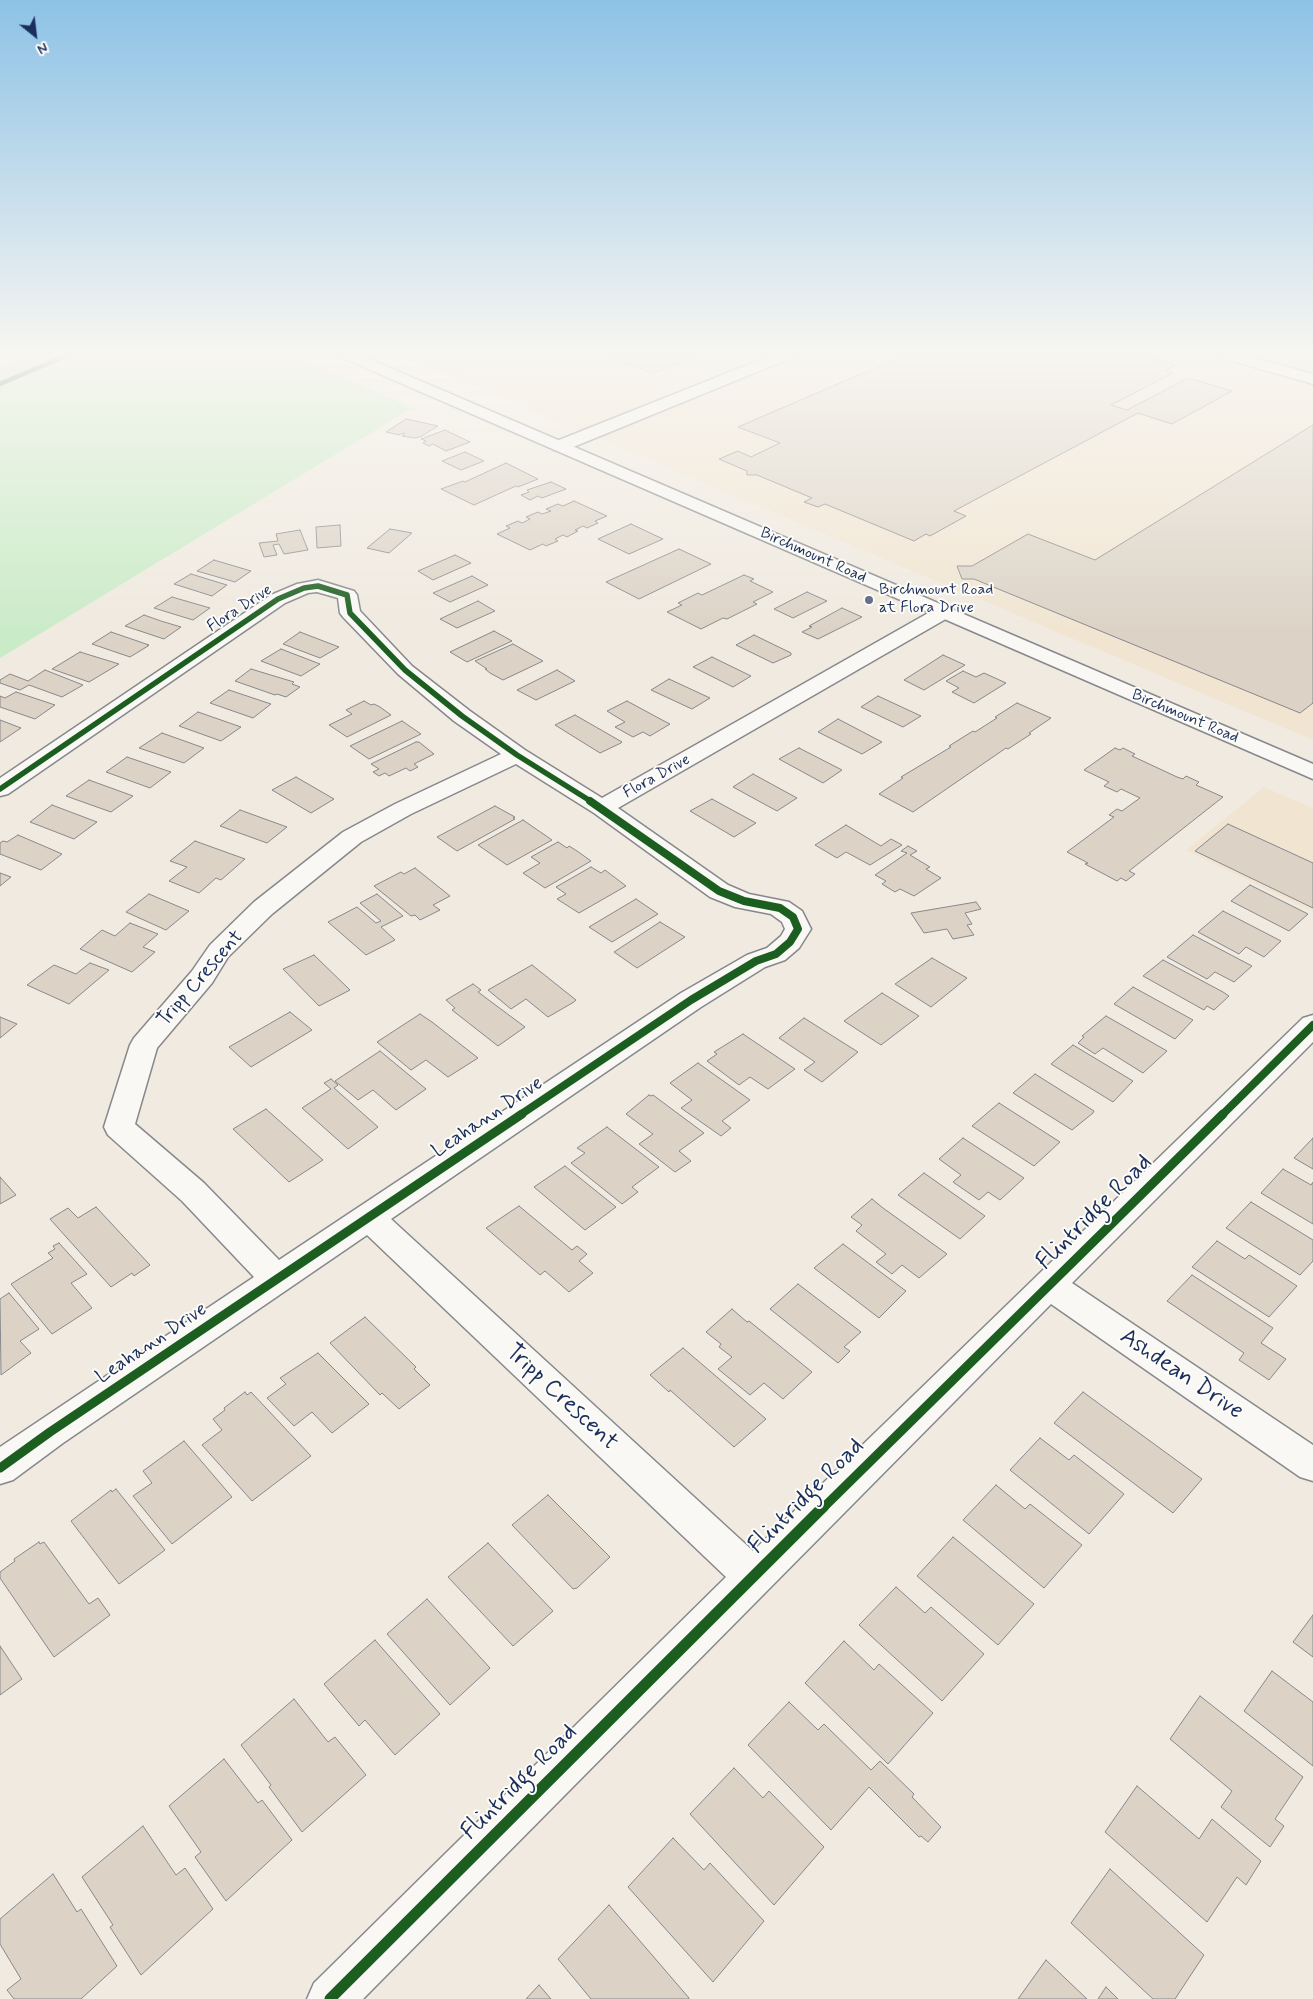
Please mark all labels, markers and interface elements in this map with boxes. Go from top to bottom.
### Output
north arrow [10,10,60,60]
text: N [34,38,51,58]
street label: Birchmount Road [757,524,869,588]
street label: Flora Drive [204,581,276,637]
place label: Birchmount Road at Flora Drive [879,581,993,619]
marker: Birchmount Road at Flora Drive [863,594,875,606]
street label: Birchmount Road [1129,686,1241,748]
street label: Flora Drive [620,751,694,803]
street label: Tripp Crescent [153,926,249,1032]
street label: Leahann Drive [428,1072,548,1164]
street label: Flintridge Road [1031,1149,1159,1277]
street label: Leahann Drive [92,1298,212,1390]
street label: Ashdean Drive [1114,1323,1248,1427]
street label: Tripp Crescent [499,1338,623,1458]
street label: Flintridge Road [743,1433,871,1561]
street label: Flintridge Road [456,1719,584,1847]

